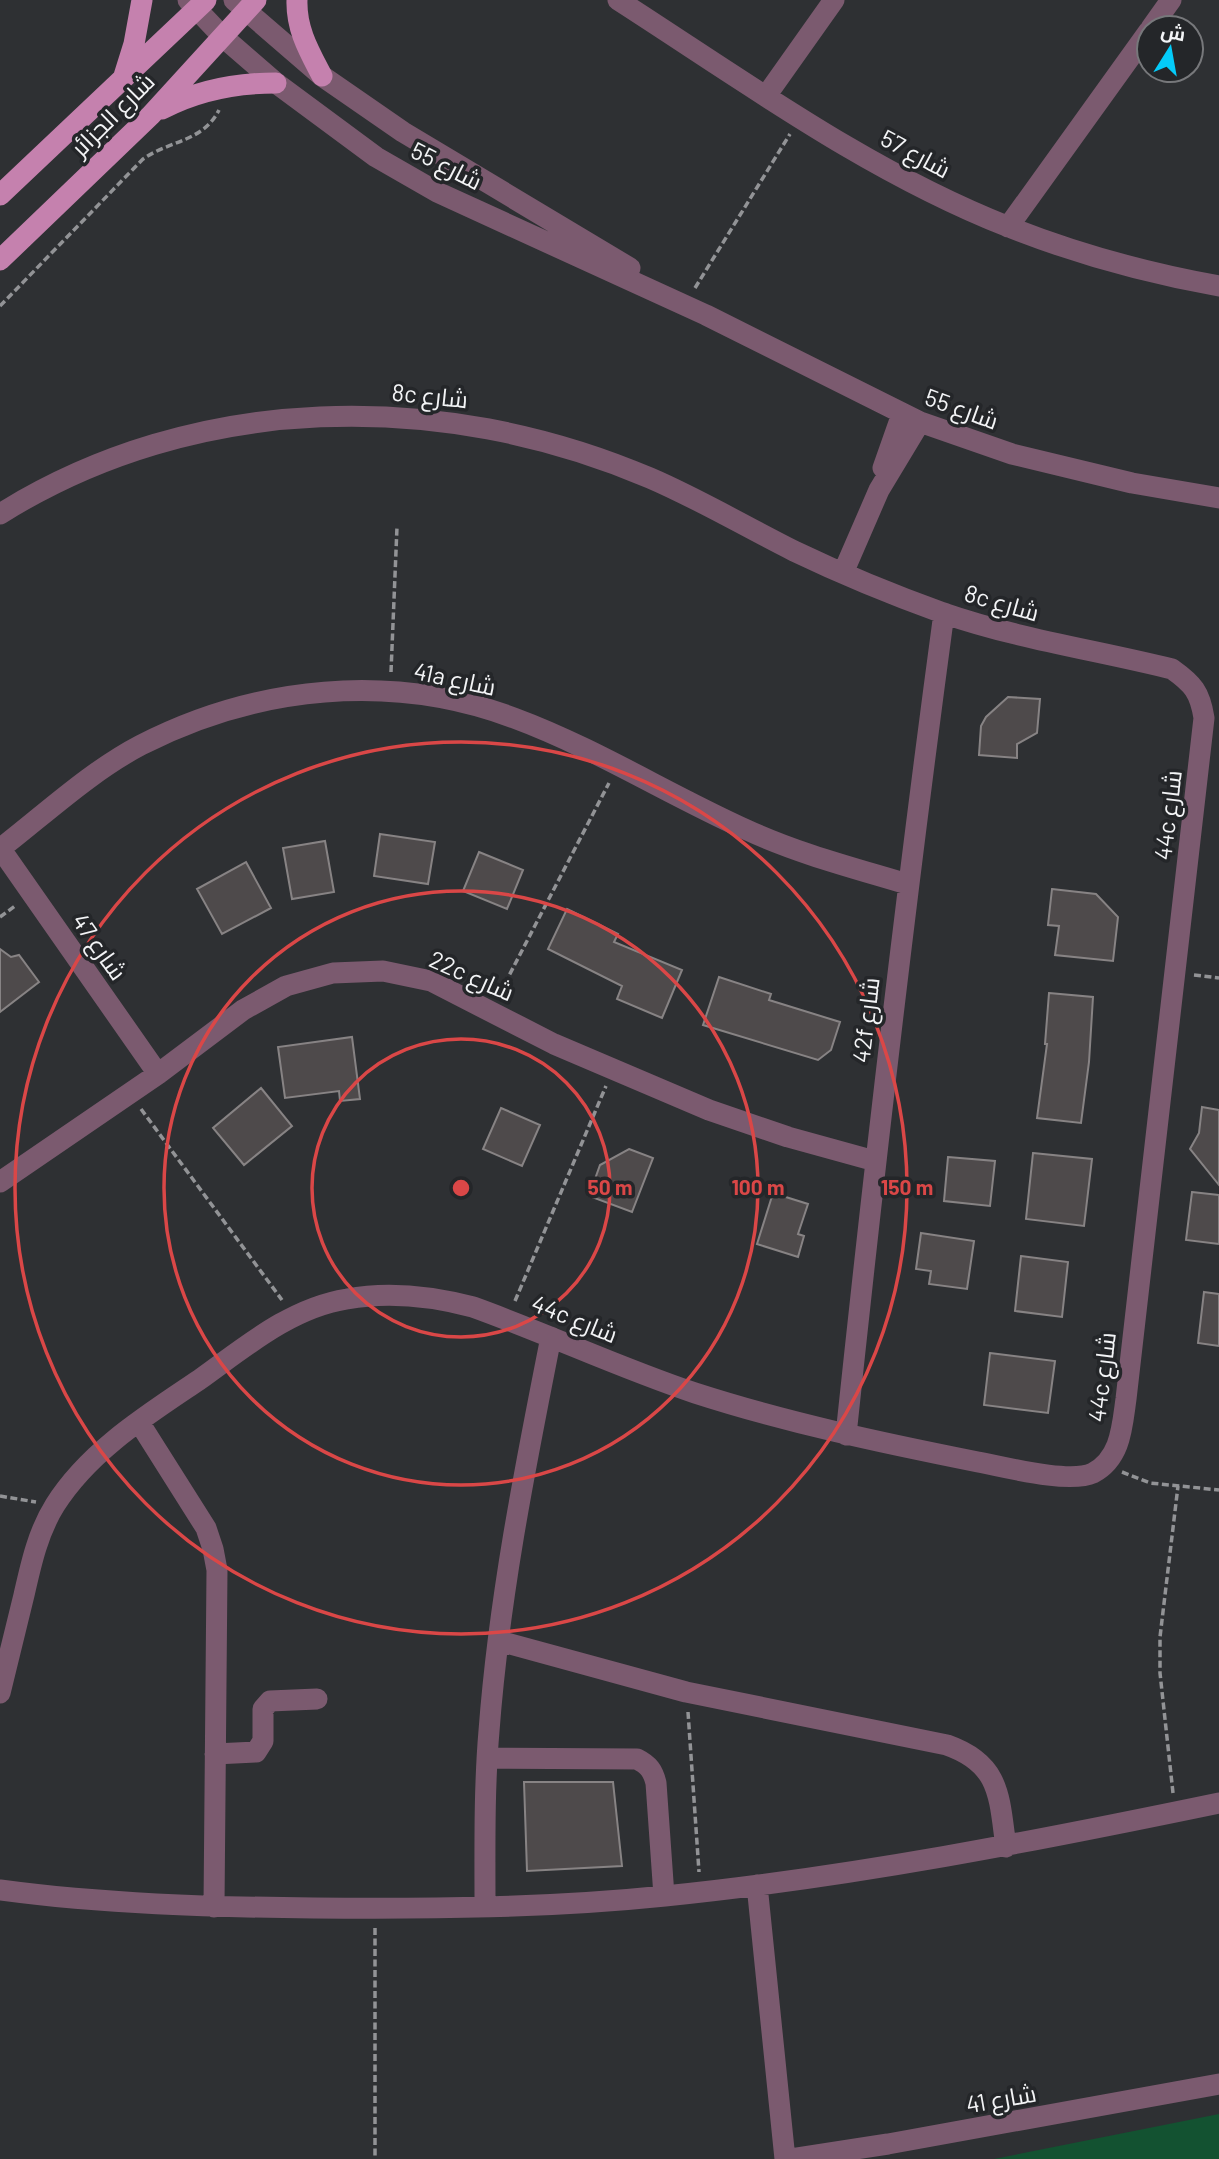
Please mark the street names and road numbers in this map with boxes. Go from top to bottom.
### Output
street label: شارع الجزائر [63,66,162,165]
street label: شارع 57 [875,123,956,186]
street label: شارع 55 [405,135,487,198]
street label: 8c شارع [390,377,469,416]
street label: شارع 55 [920,381,1003,437]
street label: 8c شارع [961,578,1043,629]
street label: 41a شارع [411,655,499,704]
street label: 44c شارع [1147,768,1190,862]
street label: شارع 47 [64,907,133,987]
street label: 22c شارع [424,944,519,1009]
street label: 42f شارع [845,976,888,1065]
street label: 44c شارع [527,1288,622,1351]
street label: 44c شارع [1081,1330,1124,1424]
street label: شارع 41 [964,2078,1039,2121]

